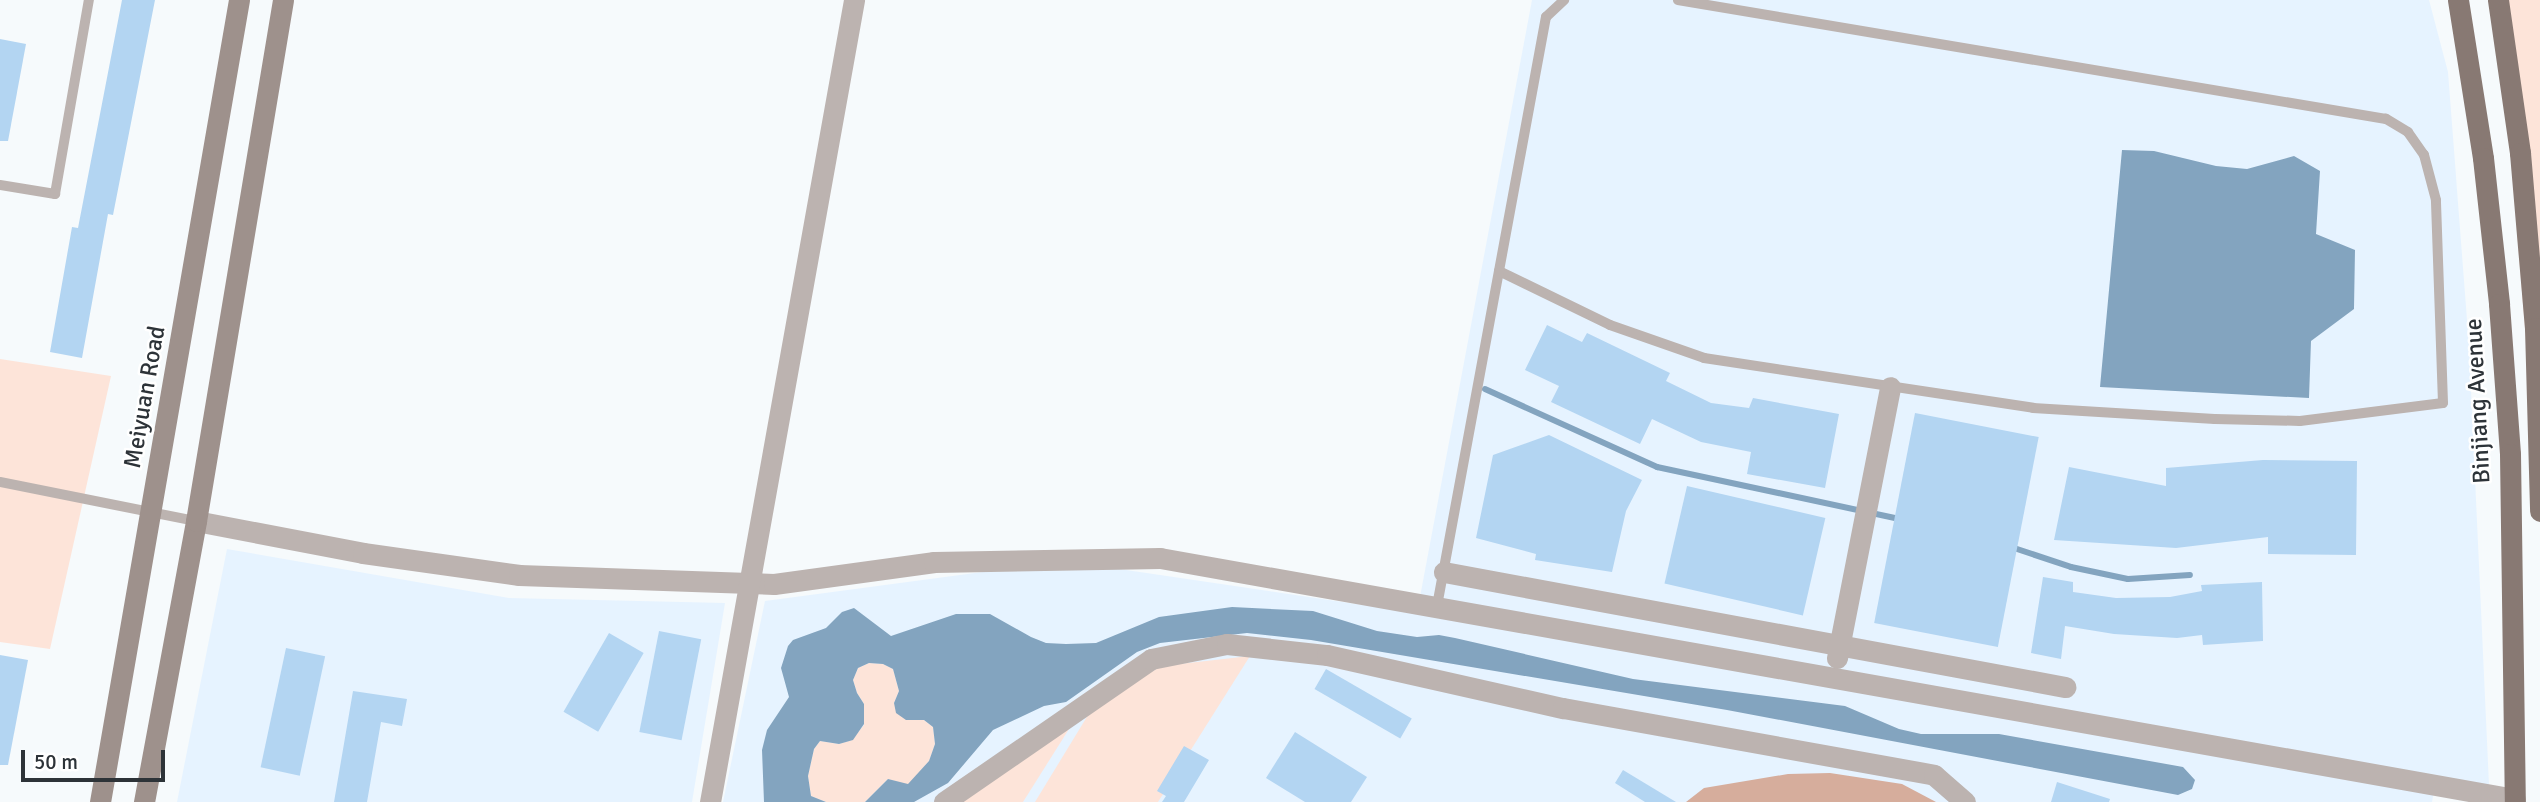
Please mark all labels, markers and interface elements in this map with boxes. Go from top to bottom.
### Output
street label: Binjiang Avenue [2459,318,2497,484]
street label: Meiyuan Road [118,324,172,470]
scale bar [24,736,168,780]
text: 50 m [34,749,78,775]

